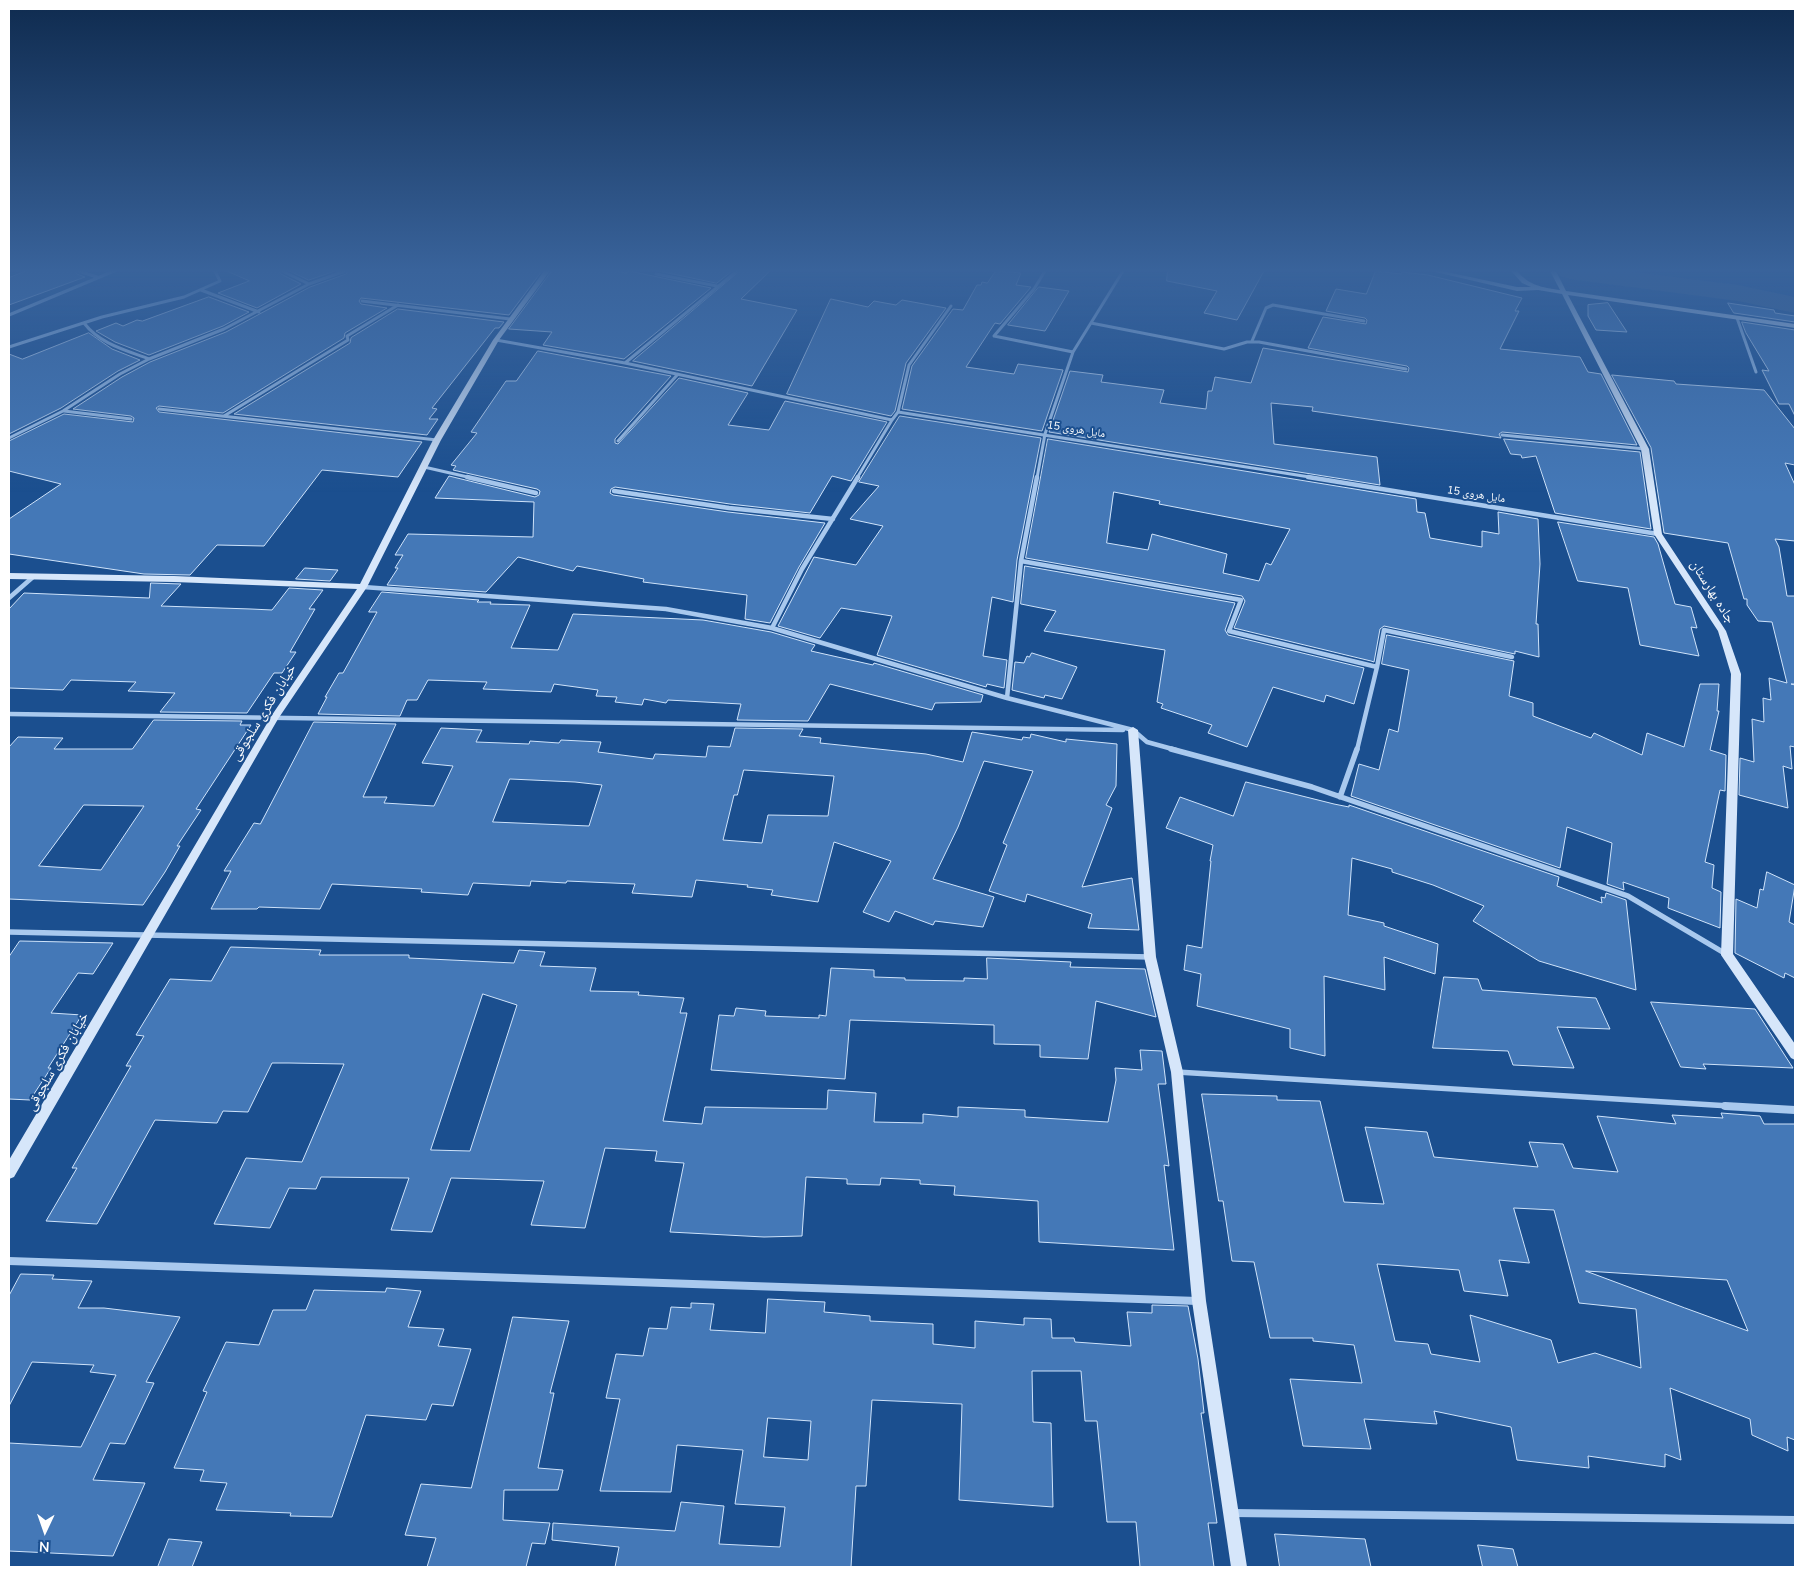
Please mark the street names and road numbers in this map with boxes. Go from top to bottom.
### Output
street label: مایل هروی 15 [1046,419,1106,441]
street label: مایل هروی 15 [1446,484,1506,506]
street label: جاده بهارستان [1686,557,1738,627]
street label: خیابان فکری سلجوقی [227,662,301,764]
street label: خیابان فکری سلجوقی [23,1010,93,1114]

